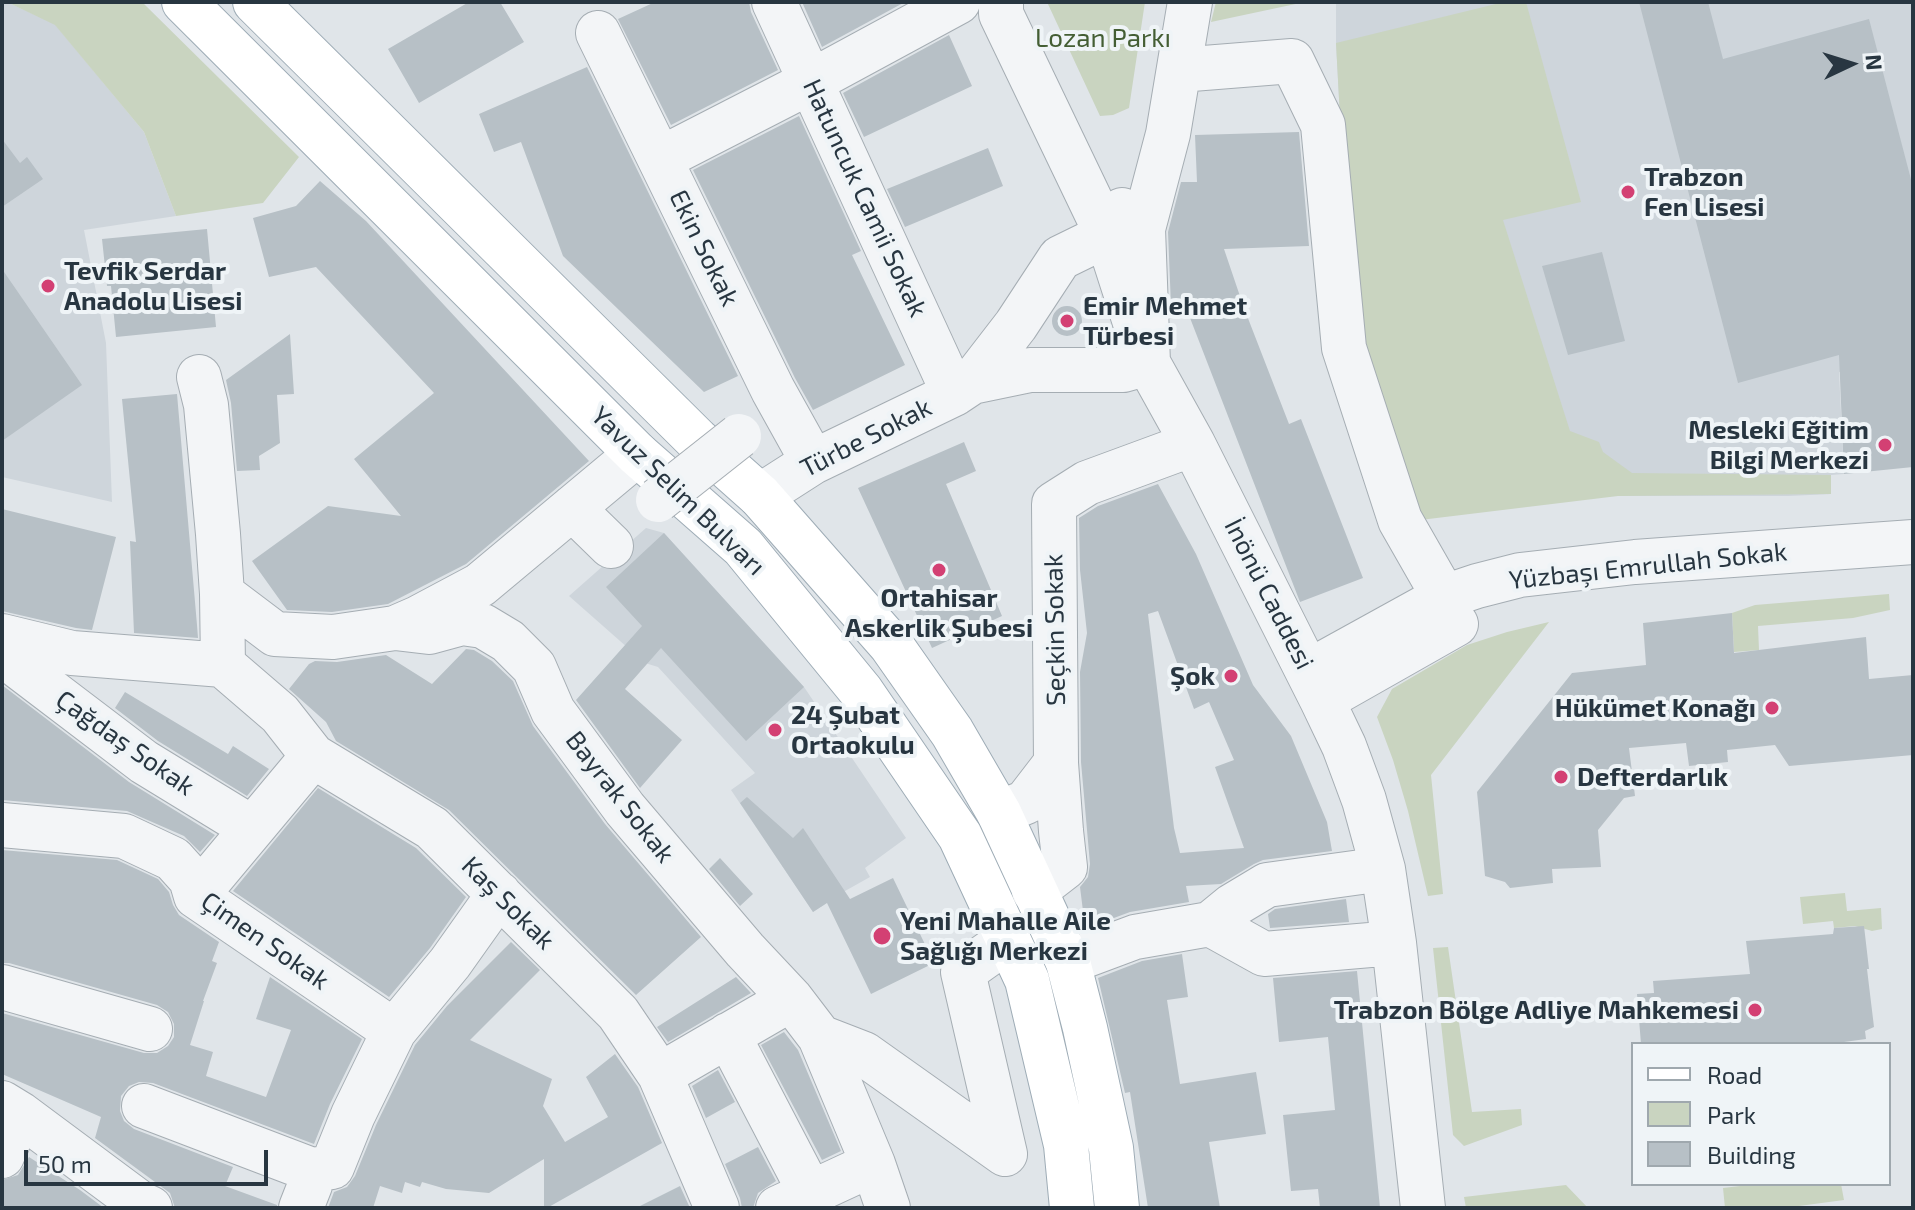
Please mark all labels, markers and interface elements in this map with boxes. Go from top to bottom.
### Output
park label: Lozan Parkı [1035,22,1171,54]
north arrow [1811,24,1891,104]
text: N [1861,53,1888,71]
street label: Hatuncuk Camii Sokak [796,74,934,322]
place label: Trabzon Fen Lisesi [1644,161,1765,222]
marker: Trabzon Fen Lisesi [1619,183,1637,201]
street label: Ekin Sokak [663,185,745,311]
place label: Tevfik Serdar Anadolu Lisesi [64,255,242,316]
marker: Tevfik Serdar Anadolu Lisesi [39,277,57,295]
place label: Emir Mehmet Türbesi [1083,290,1247,352]
marker: Emir Mehmet Türbesi [1058,312,1076,330]
street label: Türbe Sokak [795,392,937,484]
street label: Yavuz Selim Bulvarı [585,400,771,582]
place label: Mesleki Eğitim Bilgi Merkezi [1688,414,1869,476]
marker: Mesleki Eğitim Bilgi Merkezi [1876,436,1894,454]
street label: İnönü Caddesi [1218,513,1320,675]
street label: Yüzbaşı Emrullah Sokak [1507,536,1789,596]
street label: Seçkin Sokak [1038,554,1072,706]
marker: Ortahisar Askerlik Şubesi [930,561,948,579]
place label: Ortahisar Askerlik Şubesi [845,582,1033,644]
place label: Şok [1170,660,1215,692]
marker: Şok [1222,667,1240,685]
street label: Çağdaş Sokak [50,684,200,802]
place label: Hükümet Konağı [1555,692,1756,724]
place label: 24 Şubat Ortaokulu [791,699,915,760]
marker: Hükümet Konağı [1763,699,1781,717]
marker: 24 Şubat Ortaokulu [766,721,784,739]
street label: Bayrak Sokak [559,725,681,869]
place label: Defterdarlık [1577,761,1728,793]
marker: Defterdarlık [1552,768,1570,786]
street label: Kaş Sokak [455,850,561,956]
street label: Çimen Sokak [195,885,335,997]
place label: Yeni Mahalle Aile Sağlığı Merkezi [900,905,1111,966]
marker: Yeni Mahalle Aile Sağlığı Merkezi [871,925,893,947]
place label: Trabzon Bölge Adliye Mahkemesi [1334,994,1739,1026]
marker: Trabzon Bölge Adliye Mahkemesi [1746,1001,1764,1019]
legend [1631,1042,1891,1186]
text: Road [1707,1060,1762,1089]
text: Park [1707,1100,1756,1129]
scale bar [28,1134,272,1184]
text: Building [1707,1140,1796,1169]
text: 50 m [38,1149,92,1178]

